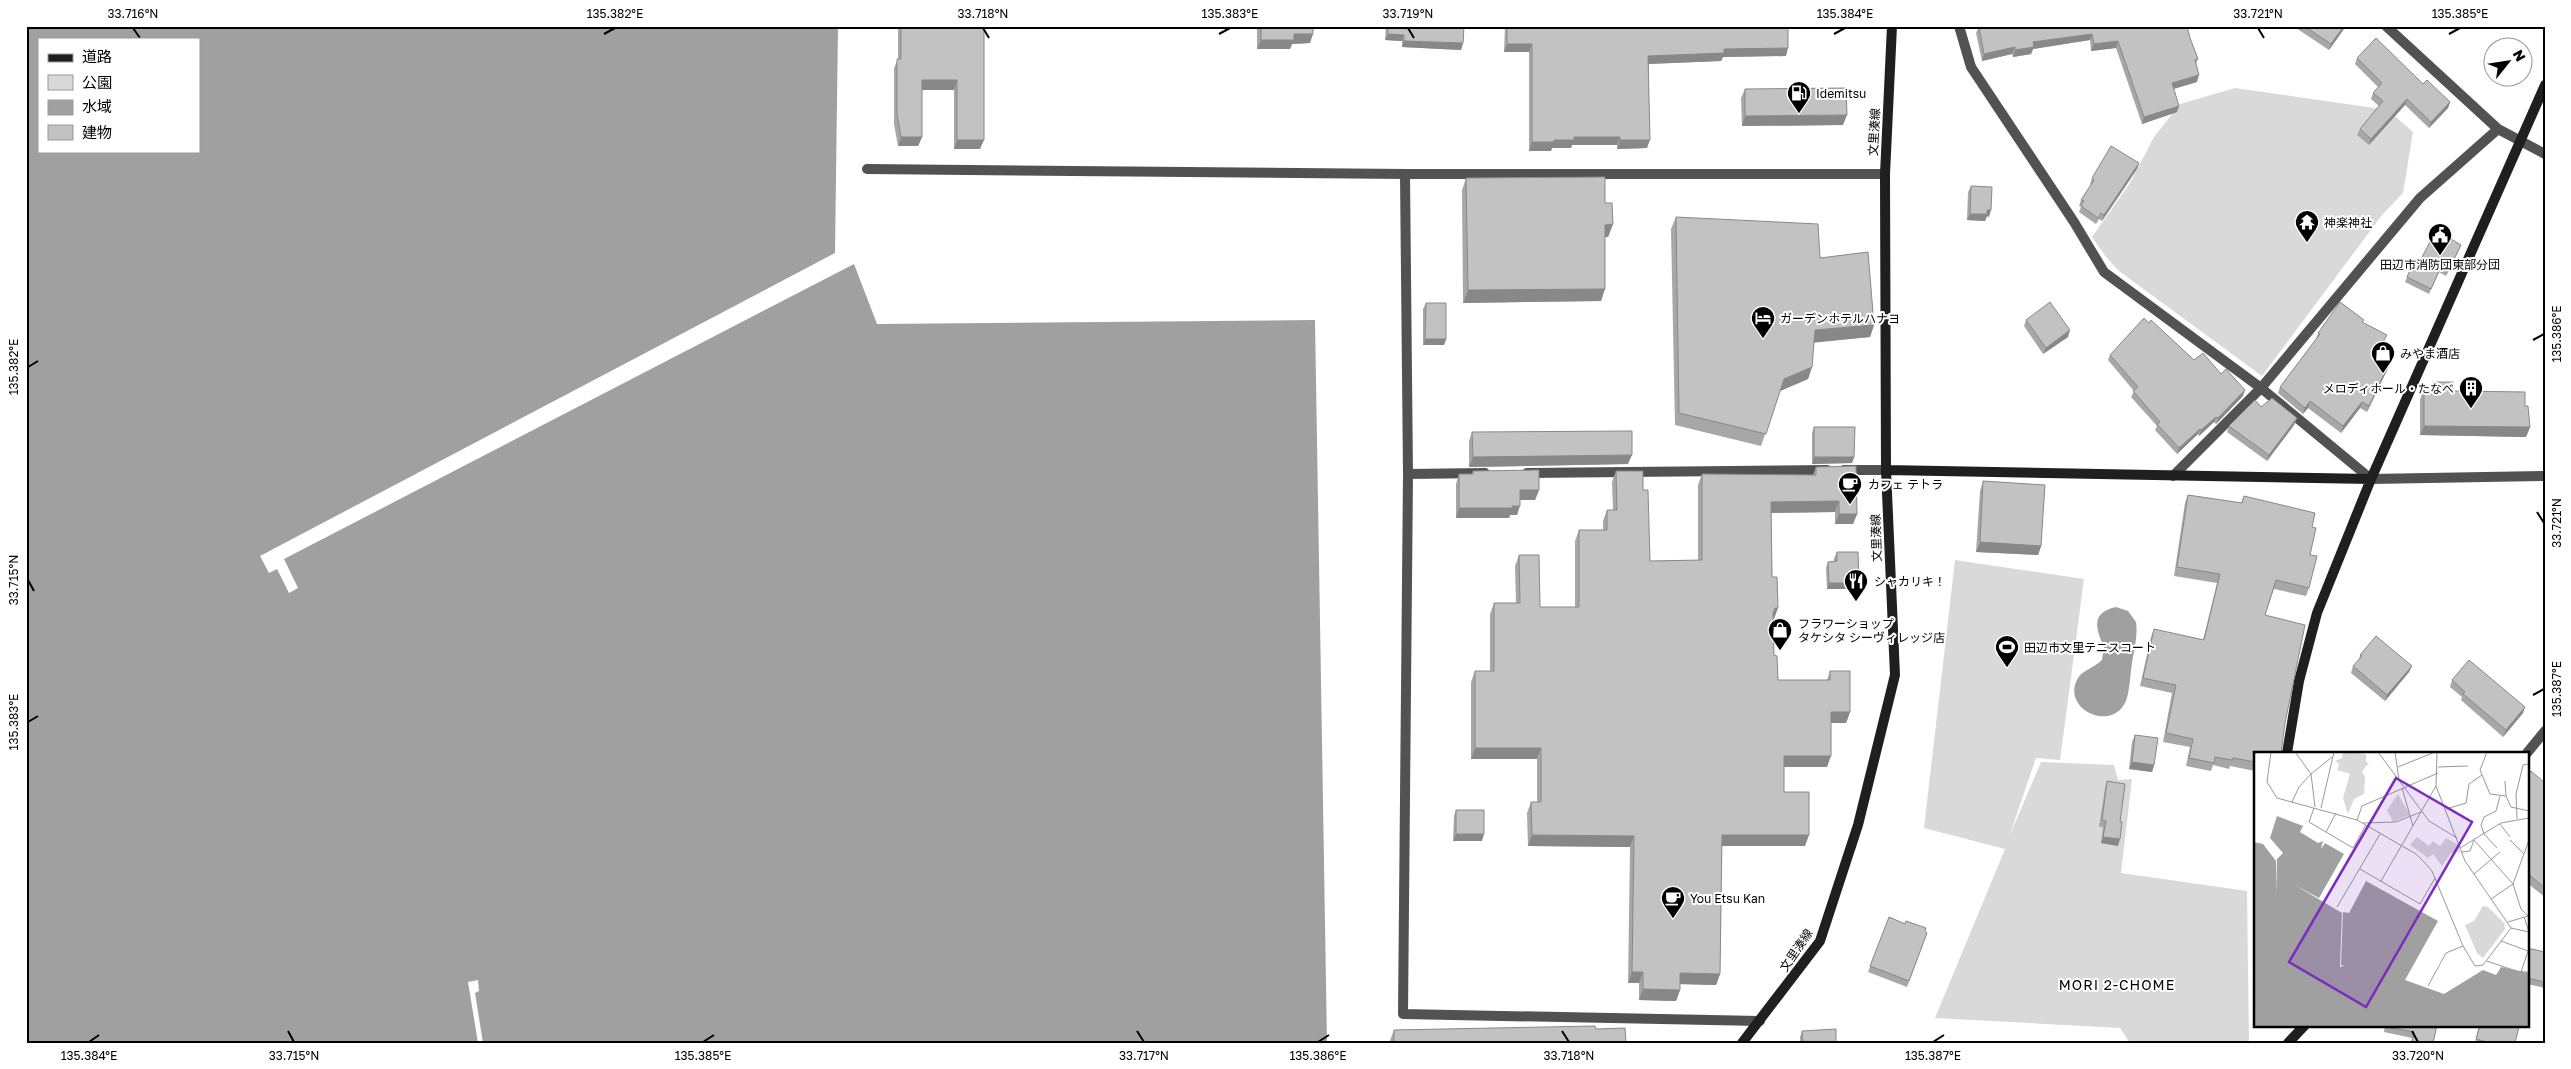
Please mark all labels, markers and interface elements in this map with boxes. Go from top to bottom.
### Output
text: 33.716°N [108,6,158,21]
text: 135.382°E [587,6,643,21]
text: 33.718°N [958,6,1008,21]
text: 135.383°E [1202,6,1258,21]
text: 33.719°N [1383,6,1433,21]
text: 135.384°E [1817,6,1873,21]
text: 33.721°N [2233,6,2283,21]
text: 135.385°E [2432,6,2488,21]
legend [38,38,200,152]
north arrow [2484,38,2534,88]
text: N [2510,46,2530,64]
text: 道路 [82,47,112,65]
text: 公園 [82,73,112,91]
fuel station icon: Idemitsu [1786,80,1812,114]
place label: Idemitsu [1816,86,1866,101]
text: 水域 [82,97,112,115]
street label: 文里湊線 [1865,108,1883,156]
text: 建物 [82,123,112,141]
temple icon: 神楽神社 [2294,209,2320,243]
place label: 神楽神社 [2324,215,2372,230]
public building icon: 田辺市消防団東部分団 [2427,222,2453,256]
place label: 田辺市消防団東部分団 [2380,257,2500,272]
hotel icon: ガーデンホテルハナヨ [1750,305,1776,339]
text: 135.386°E [2549,305,2564,363]
place label: ガーデンホテルハナヨ [1780,311,1900,326]
text: 135.382°E [6,339,21,395]
shop icon: みやま酒店 [2370,340,2396,374]
place label: みやま酒店 [2400,346,2460,361]
building icon: メロディホール・たなべ [2458,375,2484,409]
place label: メロディホール・たなべ [2323,381,2454,396]
cafe icon: カフェ テトラ [1837,471,1863,505]
place label: カフェ テトラ [1868,477,1943,492]
text: 33.721°N [2549,498,2564,548]
street label: 文里湊線 [1868,514,1884,562]
text: 33.715°N [6,555,21,605]
restaurant icon: シャカリキ！ [1843,568,1869,602]
place label: シャカリキ！ [1874,574,1946,589]
place label: フラワーショップ タケシタ シーヴィレッジ店 [1798,616,1945,645]
shop icon: フラワーショップ タケシタ シーヴィレッジ店 [1767,617,1793,651]
sports icon: 田辺市文里テニスコート [1994,634,2020,668]
place label: 田辺市文里テニスコート [2024,640,2156,655]
text: 135.387°E [2549,661,2564,717]
text: 135.383°E [6,694,21,750]
inset map [2254,752,2528,1026]
cafe icon: You Etsu Kan [1660,885,1686,919]
place label: You Etsu Kan [1690,891,1765,906]
street label: 文里湊線 [1776,926,1816,974]
district label: MORI 2-CHOME [2059,976,2175,993]
text: 135.384°E [61,1048,117,1063]
text: 33.715°N [269,1048,319,1063]
text: 135.385°E [675,1048,731,1063]
text: 33.717°N [1119,1048,1169,1063]
text: 135.386°E [1289,1048,1347,1063]
text: 33.718°N [1544,1048,1594,1063]
text: 135.387°E [1905,1048,1961,1063]
text: 33.720°N [2392,1048,2444,1063]

